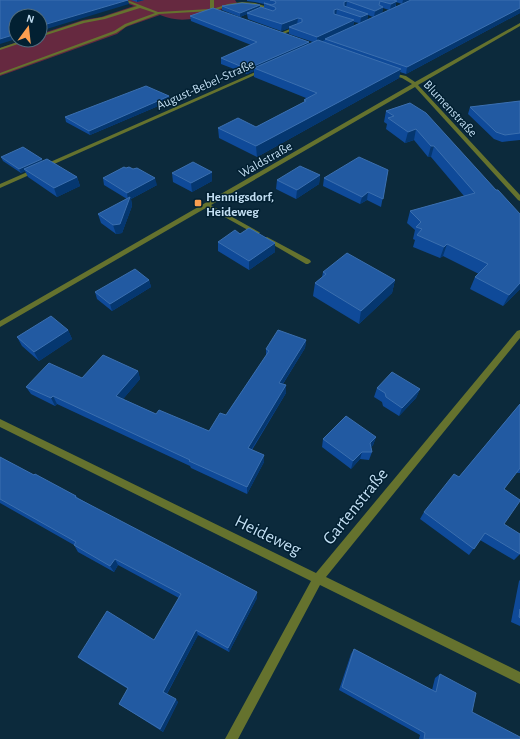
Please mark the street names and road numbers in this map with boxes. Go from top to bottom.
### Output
street label: August-Bebel-Straße [155,58,256,113]
street label: Blumenstraße [421,78,479,140]
street label: Waldstraße [237,140,295,181]
street label: Gartenstraße [320,465,392,548]
street label: Heideweg [232,512,304,560]

